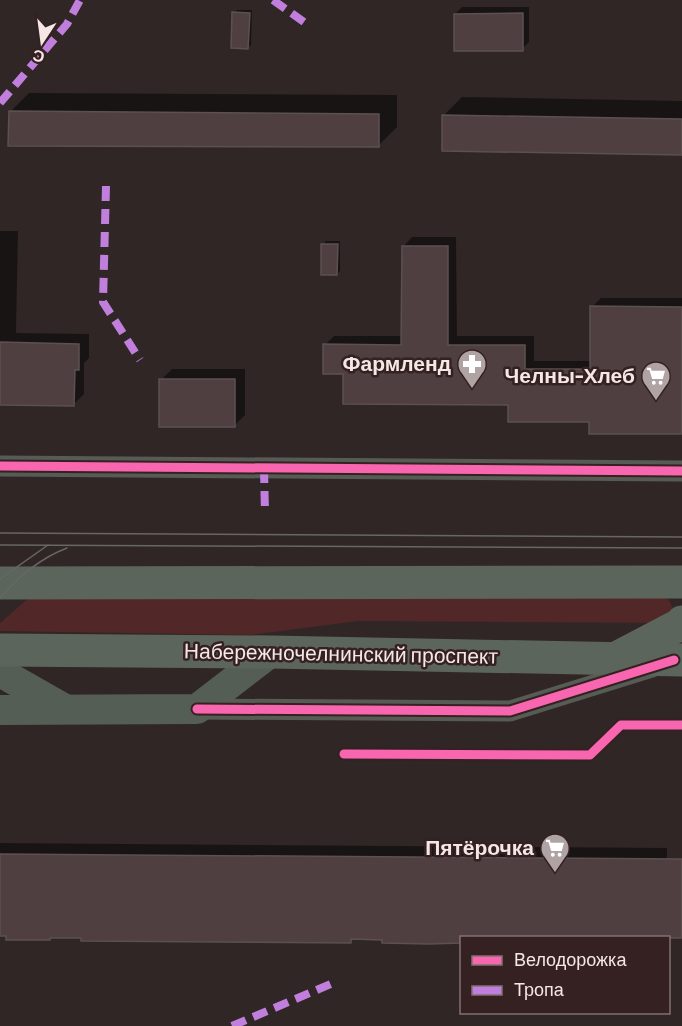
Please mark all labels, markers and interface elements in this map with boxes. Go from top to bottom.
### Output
north arrow [12,12,72,72]
text: С [30,46,46,68]
pharmacy icon: Фармленд [456,348,488,390]
place label: Фармленд [343,350,451,375]
supermarket icon: Челны-Хлеб [640,360,672,402]
place label: Челны-Хлеб [505,362,635,387]
street label: Набережночелнинский проспект [184,637,499,668]
supermarket icon: Пятёрочка [539,832,571,874]
place label: Пятёрочка [425,834,534,859]
legend [460,936,670,1014]
text: Велодорожка [514,948,627,970]
text: Тропа [514,978,565,1000]

